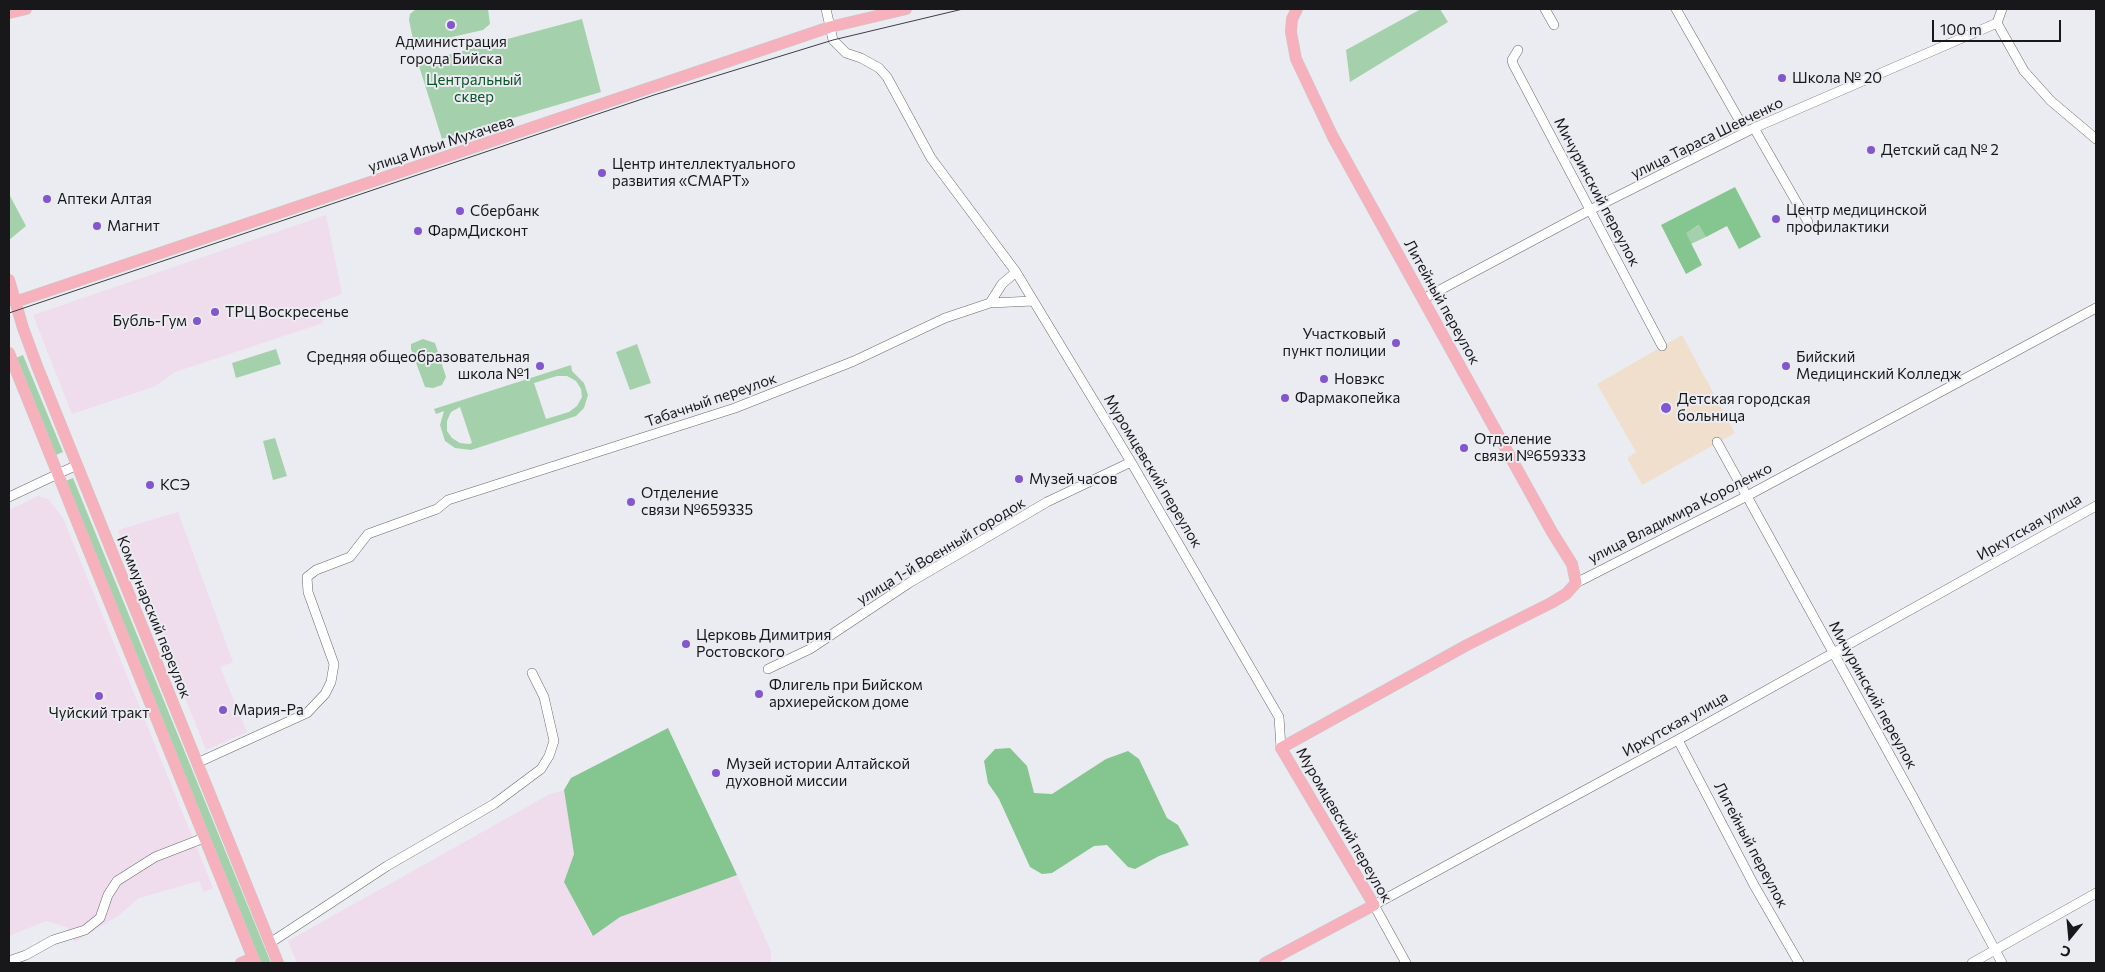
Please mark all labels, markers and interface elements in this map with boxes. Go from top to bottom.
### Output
scale bar [1935,10,2064,42]
marker: Администрация города Бийска [445,19,457,31]
text: 100 m [1940,20,1982,38]
place label: Администрация города Бийска [395,33,507,68]
place label: Школа № 20 [1792,69,1882,87]
park label: Центральный сквер [426,71,522,106]
marker: Школа № 20 [1776,72,1788,84]
street label: улица Тараса Шевченко [1628,93,1786,183]
street label: улица Ильи Мухачева [366,112,516,176]
street label: Мичуринский переулок [1550,114,1644,270]
place label: Детский сад № 2 [1881,141,1999,159]
marker: Детский сад № 2 [1865,144,1877,156]
place label: Центр интеллектуального развития «СМАРТ» [612,155,796,190]
marker: Центр интеллектуального развития «СМАРТ» [596,167,608,179]
place label: Аптеки Алтая [57,190,152,208]
marker: Аптеки Алтая [41,193,53,205]
place label: Центр медицинской профилактики [1786,201,1927,236]
place label: Сбербанк [470,202,539,220]
marker: Сбербанк [454,205,466,217]
marker: Центр медицинской профилактики [1770,213,1782,225]
place label: Магнит [107,217,160,235]
marker: Магнит [91,220,103,232]
place label: ФармДисконт [428,222,528,240]
marker: ФармДисконт [412,225,424,237]
street label: Литейный переулок [1400,236,1484,368]
place label: ТРЦ Воскресенье [225,303,349,321]
marker: ТРЦ Воскресенье [209,306,221,318]
place label: Бубль-Гум [113,312,187,330]
marker: Бубль-Гум [191,315,203,327]
place label: Участковый пункт полиции [1283,325,1386,360]
marker: Участковый пункт полиции [1390,337,1402,349]
place label: Средняя общеобразовательная школа №1 [306,348,530,383]
place label: Бийский Медицинский Колледж [1796,348,1961,383]
marker: Средняя общеобразовательная школа №1 [534,360,546,372]
marker: Бийский Медицинский Колледж [1780,360,1792,372]
street label: Табачный переулок [643,369,779,431]
place label: Новэкс [1334,370,1385,388]
marker: Новэкс [1318,373,1330,385]
place label: Фармакопейка [1295,389,1400,407]
place label: Детская городская больница [1677,390,1811,425]
street label: Муромцевский переулок [1100,391,1206,551]
marker: Фармакопейка [1279,392,1291,404]
marker: Детская городская больница [1659,401,1673,415]
place label: Отделение связи №659333 [1474,430,1586,465]
marker: Отделение связи №659333 [1458,442,1470,454]
street label: улица Владимира Короленко [1585,459,1775,567]
place label: Музей часов [1029,470,1117,488]
marker: Музей часов [1013,473,1025,485]
place label: КСЭ [160,476,190,494]
marker: КСЭ [144,479,156,491]
place label: Отделение связи №659335 [641,484,753,519]
street label: Иркутская улица [1973,490,2085,564]
street label: улица 1-й Военный городок [854,494,1028,608]
marker: Отделение связи №659335 [625,496,637,508]
street label: Коммунарский переулок [113,533,195,701]
street label: Мичуринский переулок [1825,618,1921,772]
place label: Церковь Димитрия Ростовского [696,626,831,661]
marker: Церковь Димитрия Ростовского [680,638,692,650]
place label: Флигель при Бийском архиерейском доме [769,676,923,711]
marker: Флигель при Бийском архиерейском доме [753,688,765,700]
street label: Иркутская улица [1619,688,1731,760]
marker: Чуйский тракт [93,690,105,702]
place label: Мария-Ра [233,701,304,719]
place label: Чуйский тракт [49,704,149,722]
marker: Мария-Ра [217,704,229,716]
street label: Муромцевский переулок [1292,744,1396,906]
place label: Музей истории Алтайской духовной миссии [726,755,910,790]
marker: Музей истории Алтайской духовной миссии [710,767,722,779]
street label: Литейный переулок [1710,779,1792,911]
north arrow [2045,912,2095,962]
text: С [2058,942,2073,961]

